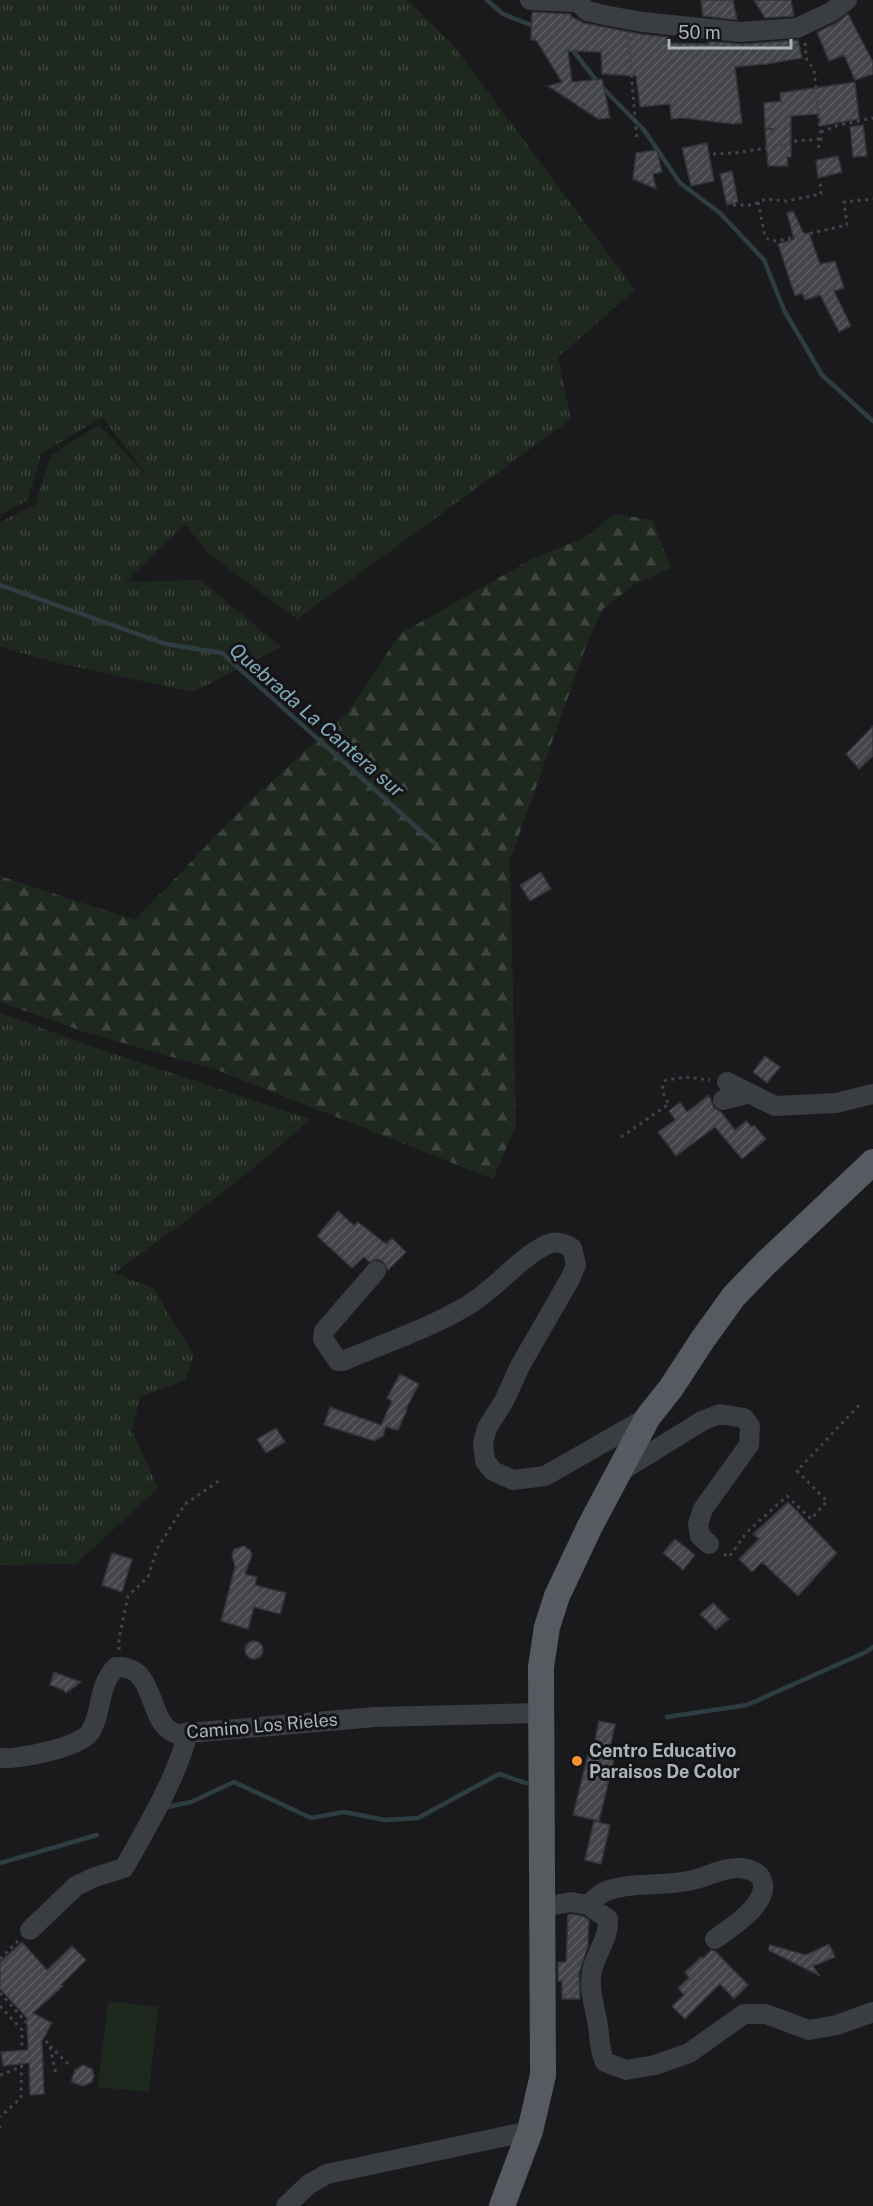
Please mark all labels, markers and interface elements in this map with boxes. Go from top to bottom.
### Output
scale bar [669,12,790,50]
text: 50 m [678,22,721,43]
water label: Quebrada La Cantera sur [225,638,410,803]
street label: Camino Los Rieles [185,1708,338,1743]
place label: Centro Educativo Paraisos De Color [589,1740,741,1782]
marker: Centro Educativo Paraisos De Color [570,1754,584,1768]

